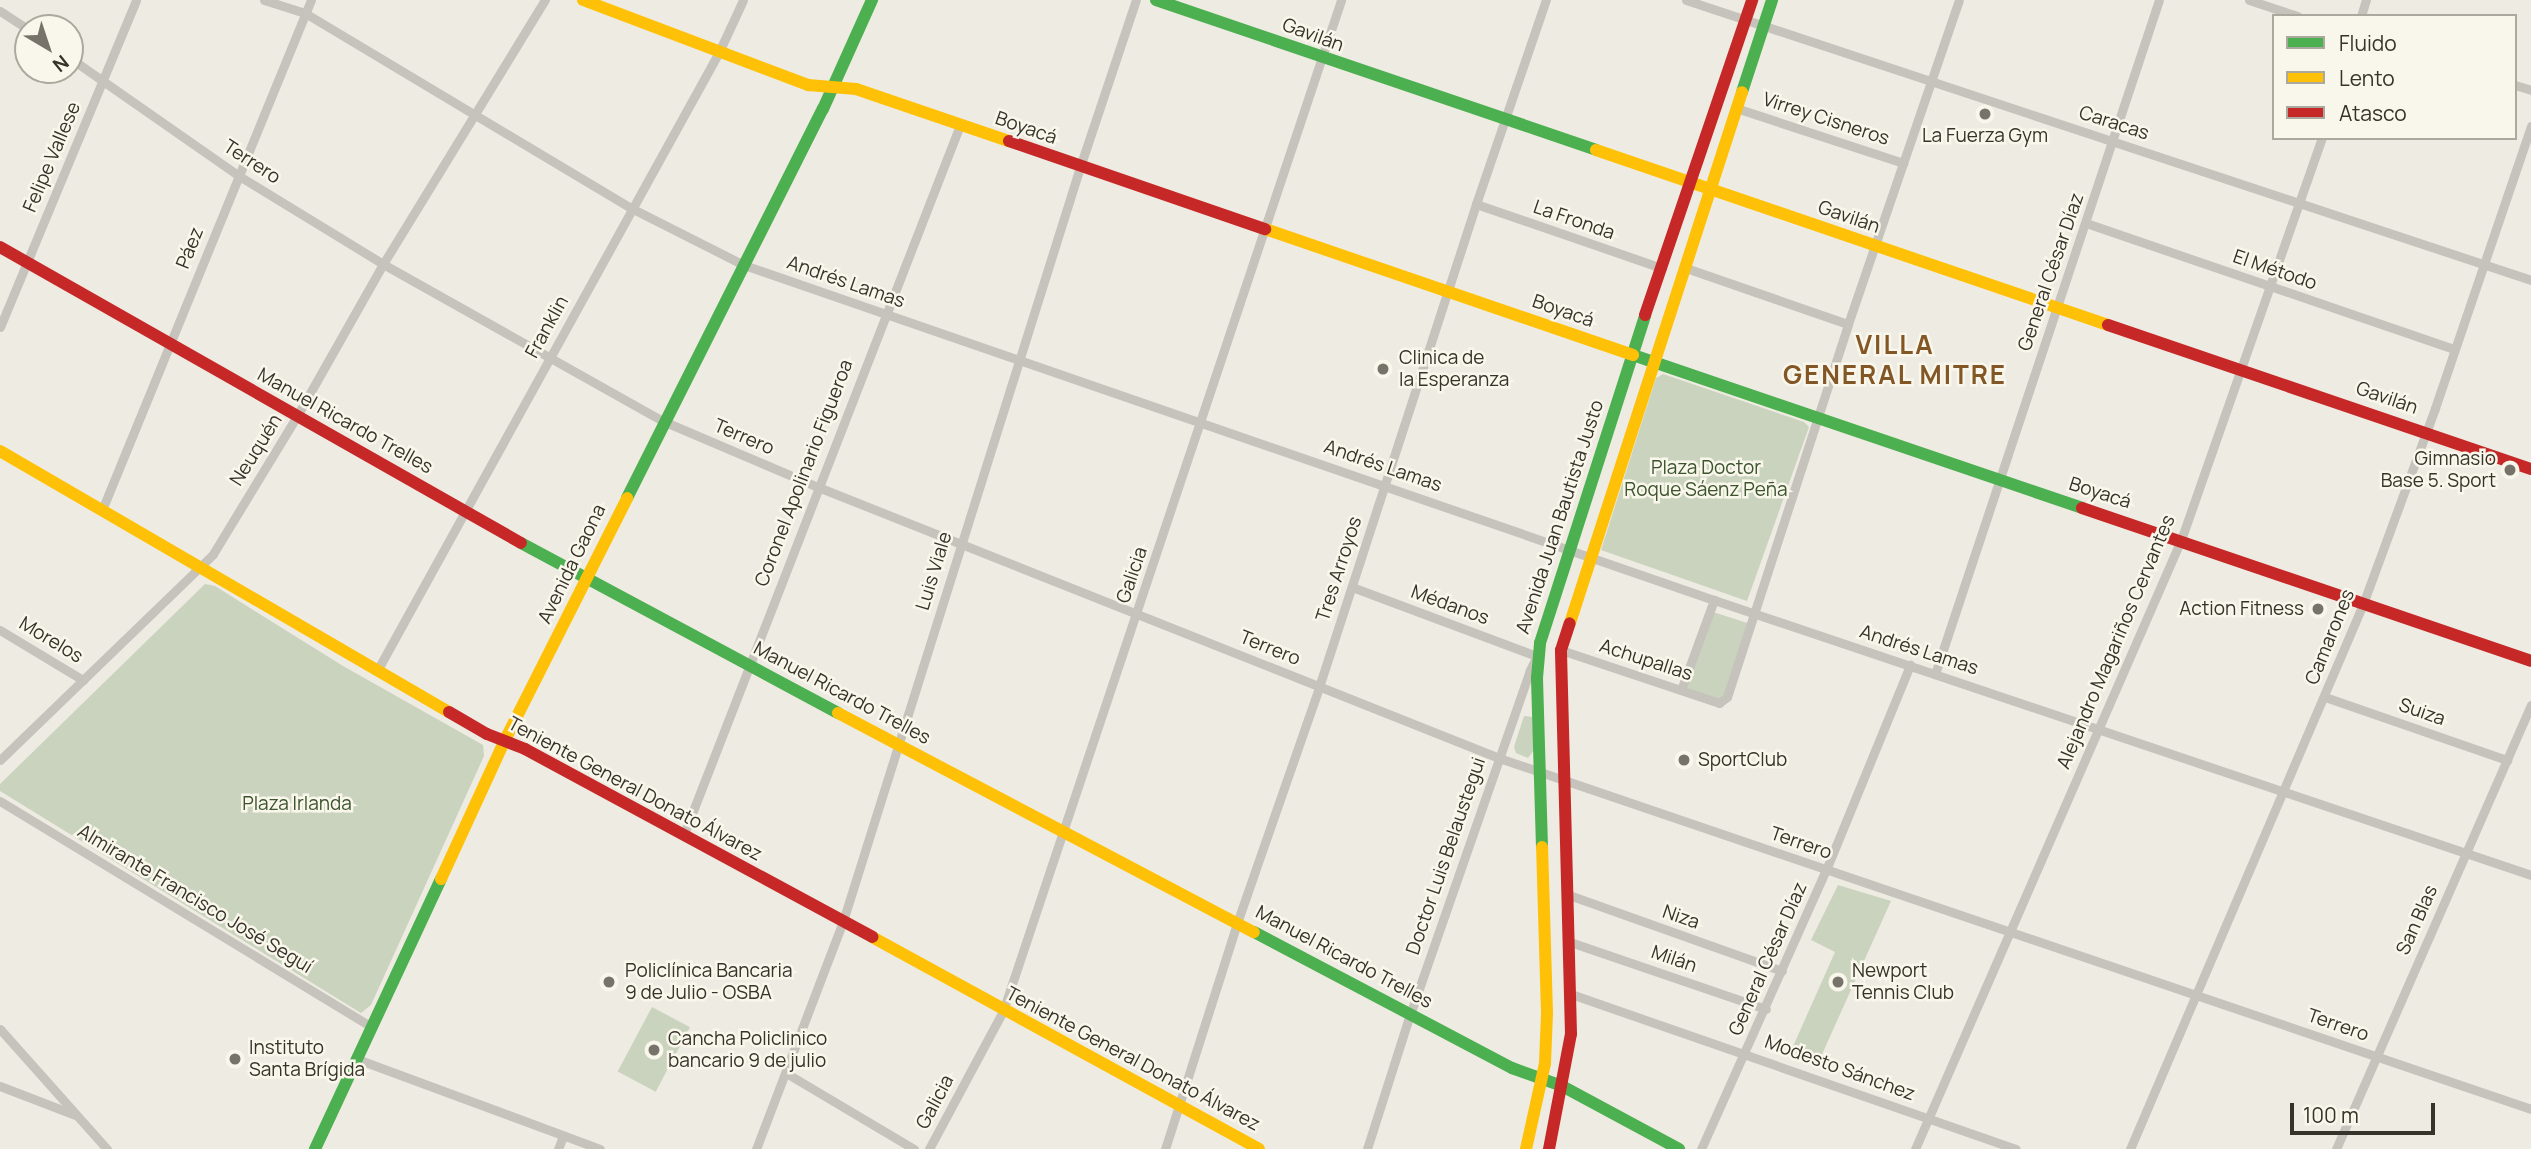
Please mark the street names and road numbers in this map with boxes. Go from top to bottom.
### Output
street label: Gavilán [1279,13,1347,57]
street label: Virrey Cisneros [1760,88,1892,150]
street label: Felipe Vallese [19,98,85,216]
street label: Caracas [2076,101,2152,145]
street label: Boyacá [992,107,1060,149]
street label: Terrero [219,135,285,189]
street label: General César Díaz [2013,190,2089,354]
street label: La Fronda [1530,195,1618,245]
street label: Gavilán [1815,196,1883,238]
street label: Páez [171,224,209,272]
street label: El Método [2230,245,2320,295]
street label: Andrés Lamas [784,251,908,313]
street label: Boyacá [1529,290,1597,332]
street label: Franklin [521,292,573,362]
street label: Coronel Apolinario Figueroa [750,356,858,590]
street label: Manuel Ricardo Trelles [253,363,437,479]
street label: Gavilán [2353,377,2421,419]
street label: Avenida Juan Bautista Justo [1511,397,1609,637]
street label: Neuquén [225,410,287,490]
street label: Terrero [710,414,778,460]
street label: Andrés Lamas [1321,435,1445,497]
street label: Boyacá [2066,472,2134,514]
street label: Avenida Gaona [533,501,611,627]
street label: Alejandro Magariños Cervantes [2052,512,2180,772]
street label: Tres Arroyos [1311,514,1367,624]
street label: Luis Viale [911,529,957,613]
street label: Galicia [1112,544,1152,606]
street label: Médanos [1408,580,1492,630]
street label: Camarones [2301,586,2359,688]
street label: Morelos [15,612,87,668]
street label: Andrés Lamas [1857,620,1981,680]
street label: Terrero [1236,626,1304,670]
street label: Achupallas [1597,634,1695,686]
street label: Manuel Ricardo Trelles [750,637,934,749]
street label: Suiza [2396,693,2448,731]
street label: Teniente General Donato Álvarez [504,712,766,866]
street label: Doctor Luis Belaustegui [1402,754,1490,958]
street label: Almirante Francisco José Seguí [73,820,317,978]
street label: Terrero [1767,822,1835,864]
street label: General César Díaz [1724,879,1812,1039]
street label: San Blas [2392,882,2442,958]
street label: Niza [1660,900,1702,934]
street label: Manuel Ricardo Trelles [1252,901,1436,1013]
street label: Milán [1648,941,1700,977]
street label: Teniente General Donato Álvarez [1002,982,1264,1136]
street label: Terrero [2304,1004,2372,1046]
street label: Modesto Sánchez [1762,1030,1918,1106]
street label: Galicia [911,1071,959,1133]

